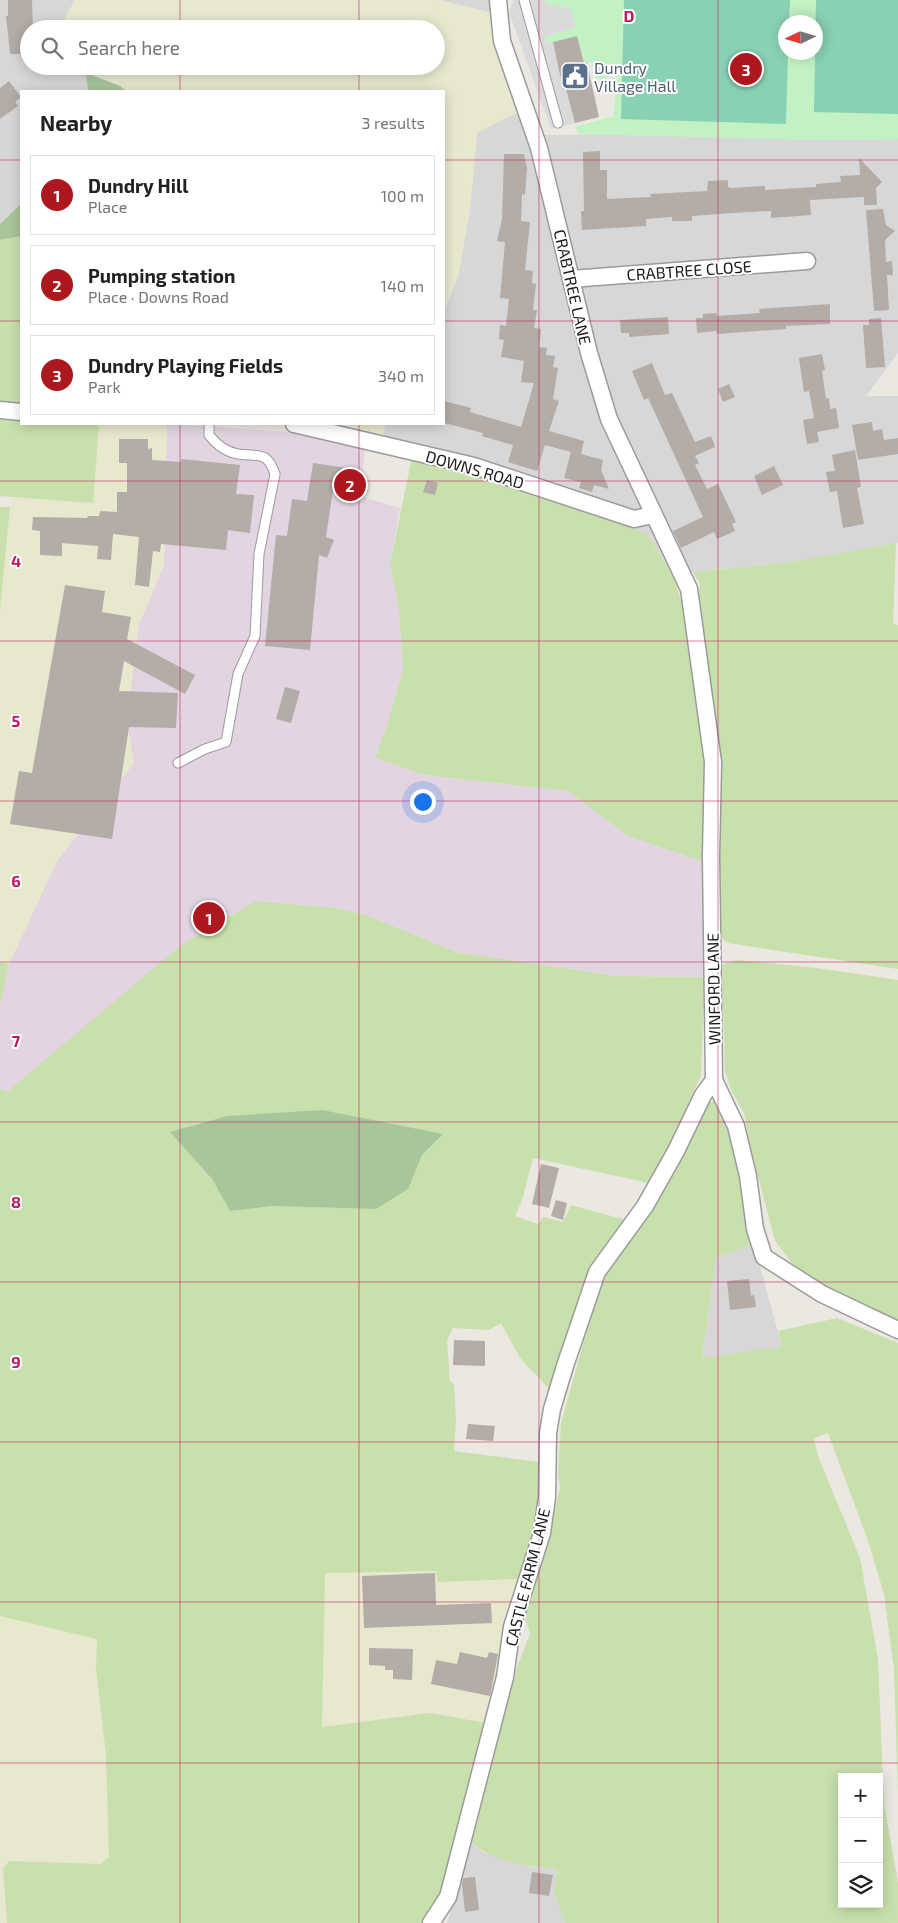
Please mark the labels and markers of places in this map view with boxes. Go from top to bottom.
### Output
pin: 3 [730,50,762,88]
place label: Dundry Village Hall [594,58,676,95]
public building icon: Dundry Village Hall [560,61,590,91]
pin: 2 [334,466,366,504]
pin: 1 [193,899,225,937]

